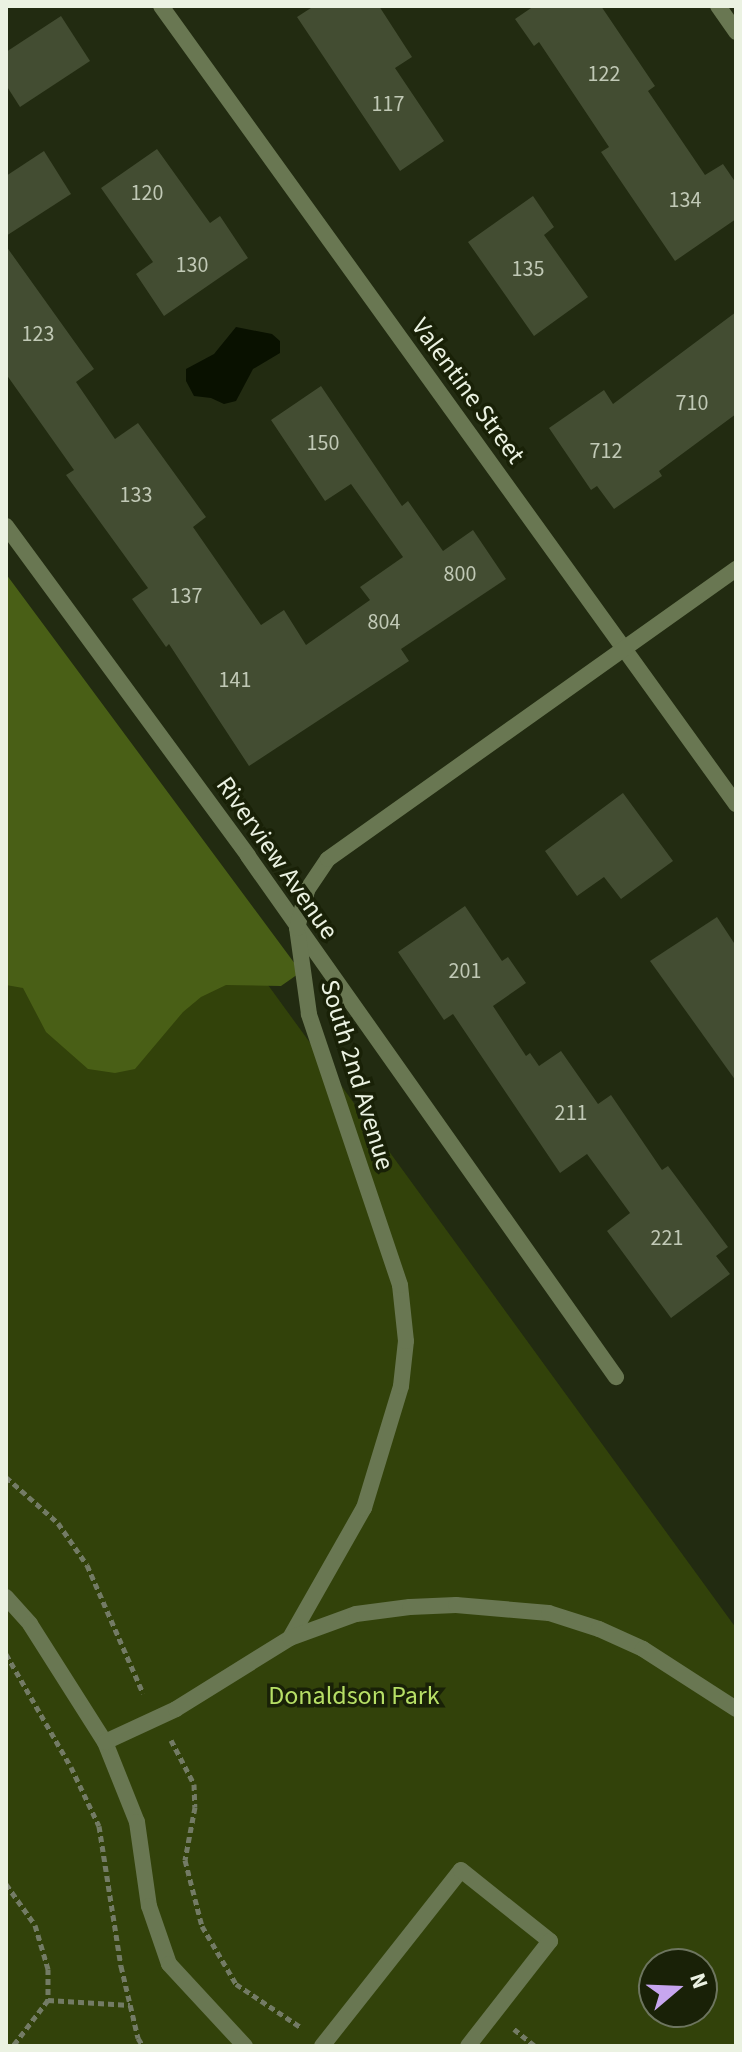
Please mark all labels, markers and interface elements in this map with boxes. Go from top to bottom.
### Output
house number: 122 [588,62,620,88]
house number: 117 [372,92,404,118]
house number: 120 [131,181,163,207]
house number: 134 [669,188,701,214]
house number: 130 [176,253,208,279]
house number: 135 [512,257,544,283]
street label: Valentine Street [405,312,531,470]
house number: 123 [22,322,54,348]
house number: 710 [676,391,708,417]
house number: 150 [307,431,339,457]
house number: 712 [590,439,622,465]
house number: 133 [120,483,152,509]
house number: 800 [444,562,476,588]
house number: 137 [170,584,202,610]
house number: 804 [368,610,400,636]
house number: 141 [219,668,251,694]
street label: Riverview Avenue [209,771,345,945]
house number: 201 [449,959,481,985]
street label: South 2nd Avenue [313,976,401,1174]
house number: 211 [555,1101,587,1127]
house number: 221 [651,1226,683,1252]
park label: Donaldson Park [268,1680,440,1712]
north arrow [638,1948,718,2028]
text: N [681,1969,716,1993]

